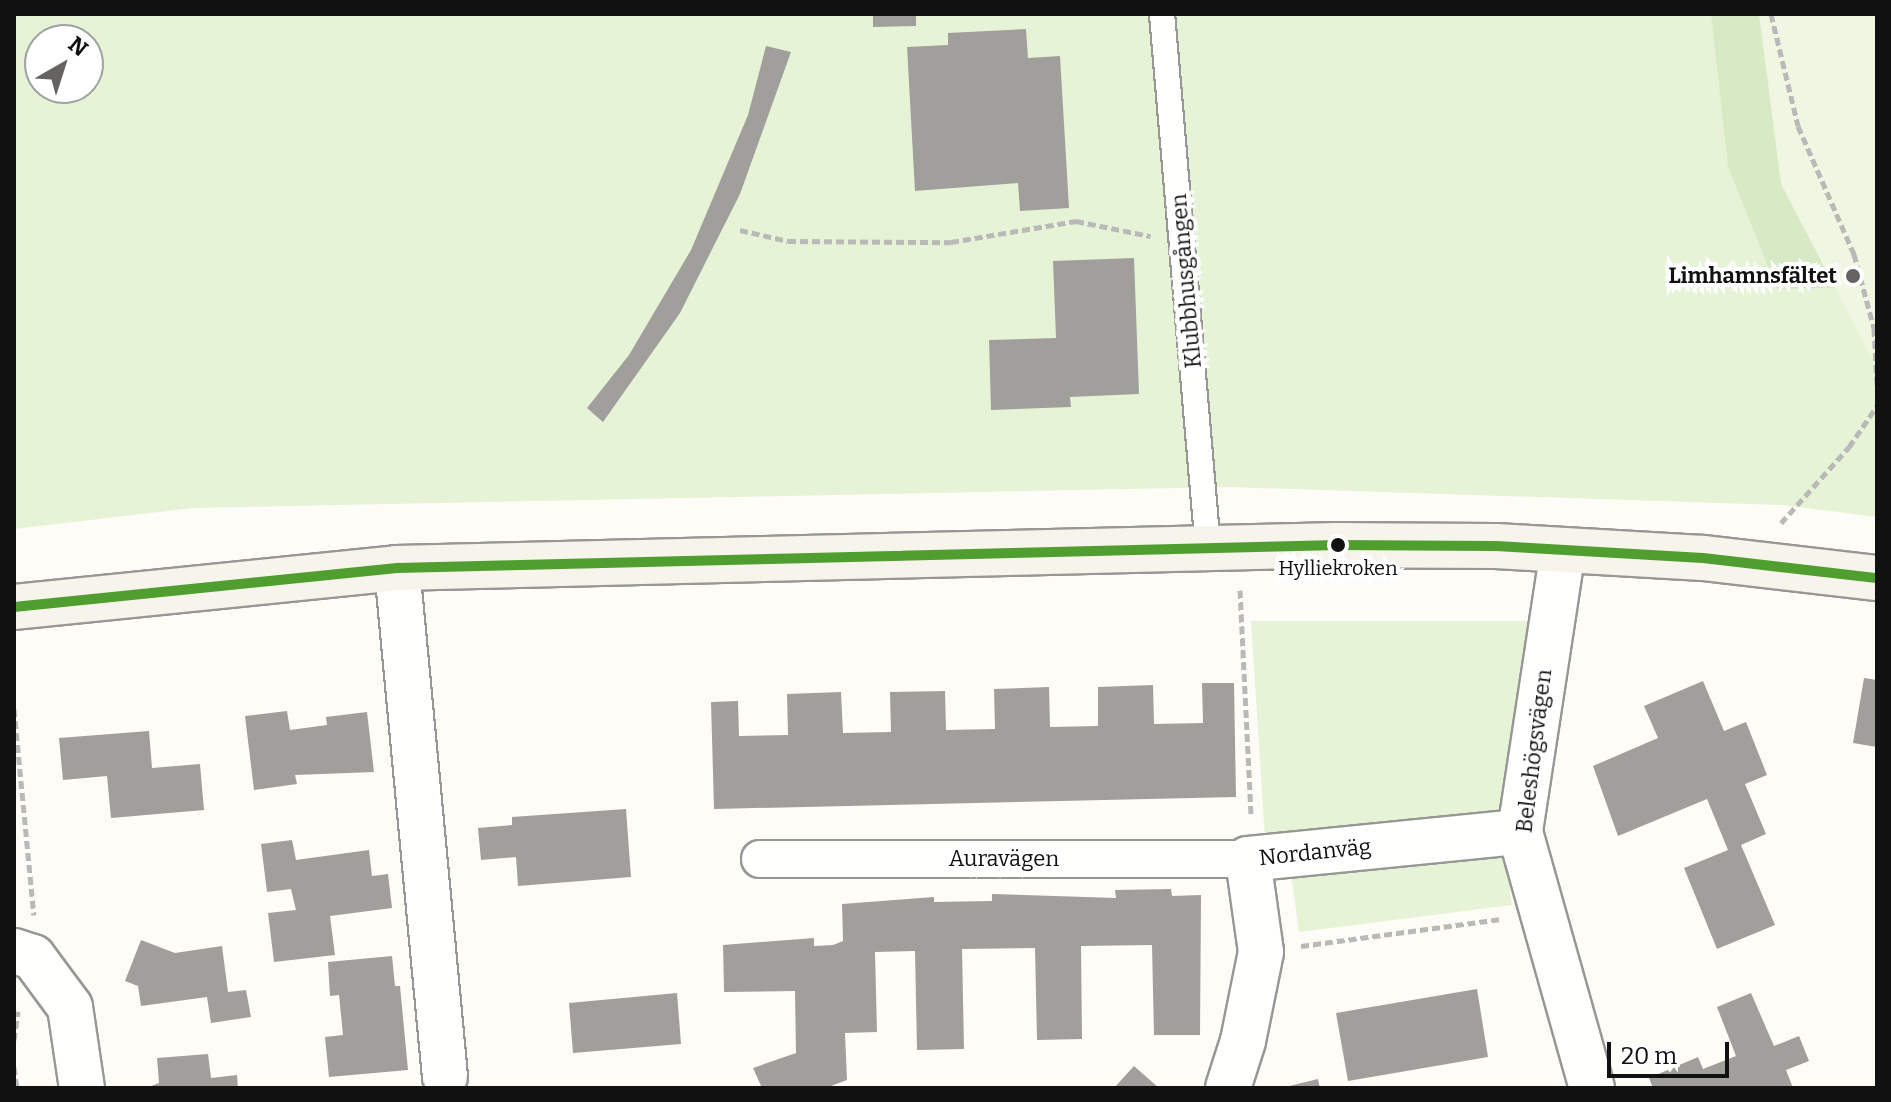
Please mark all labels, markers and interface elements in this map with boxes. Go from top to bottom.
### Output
north arrow [24,24,104,104]
text: N [63,31,93,62]
street label: Klubbhusgången [1165,193,1207,369]
place label: Limhamnsfältet [1668,263,1837,289]
marker: Limhamnsfältet [1844,267,1862,285]
marker: Hylliekroken [1330,537,1346,553]
place label: Hylliekroken [1278,556,1398,580]
street label: Beleshögsvägen [1511,668,1557,834]
street label: Nordanväg [1258,833,1372,871]
street label: Auravägen [949,846,1059,872]
scale bar [1611,1026,1733,1076]
text: 20 m [1621,1042,1677,1070]

